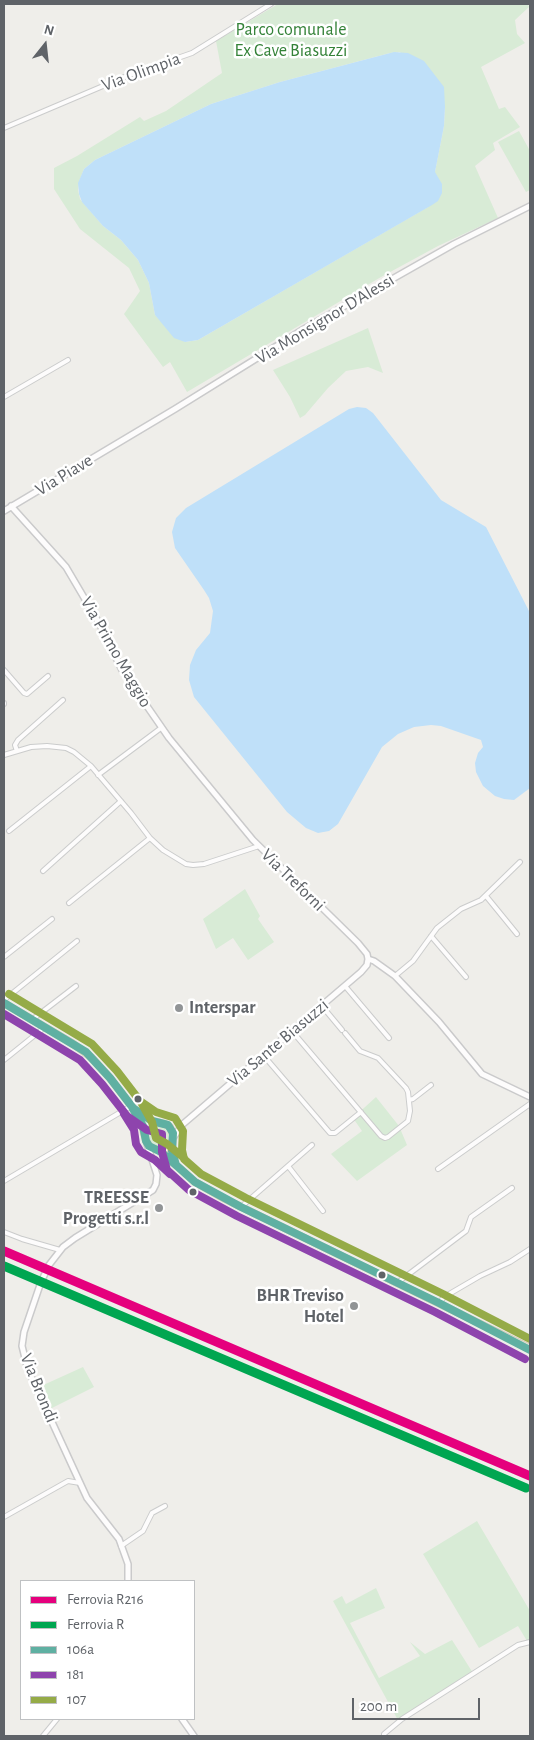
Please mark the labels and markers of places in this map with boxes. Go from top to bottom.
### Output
place label: Interspar [189,997,255,1019]
marker: Interspar [173,1002,185,1014]
unlabelled marker [133,1094,143,1104]
place label: TREESSE Progetti s.r.l [63,1187,149,1230]
unlabelled marker [188,1187,198,1197]
marker: TREESSE Progetti s.r.l [153,1202,165,1214]
unlabelled marker [377,1270,387,1280]
place label: BHR Treviso Hotel [256,1285,344,1328]
marker: BHR Treviso Hotel [348,1300,360,1312]

